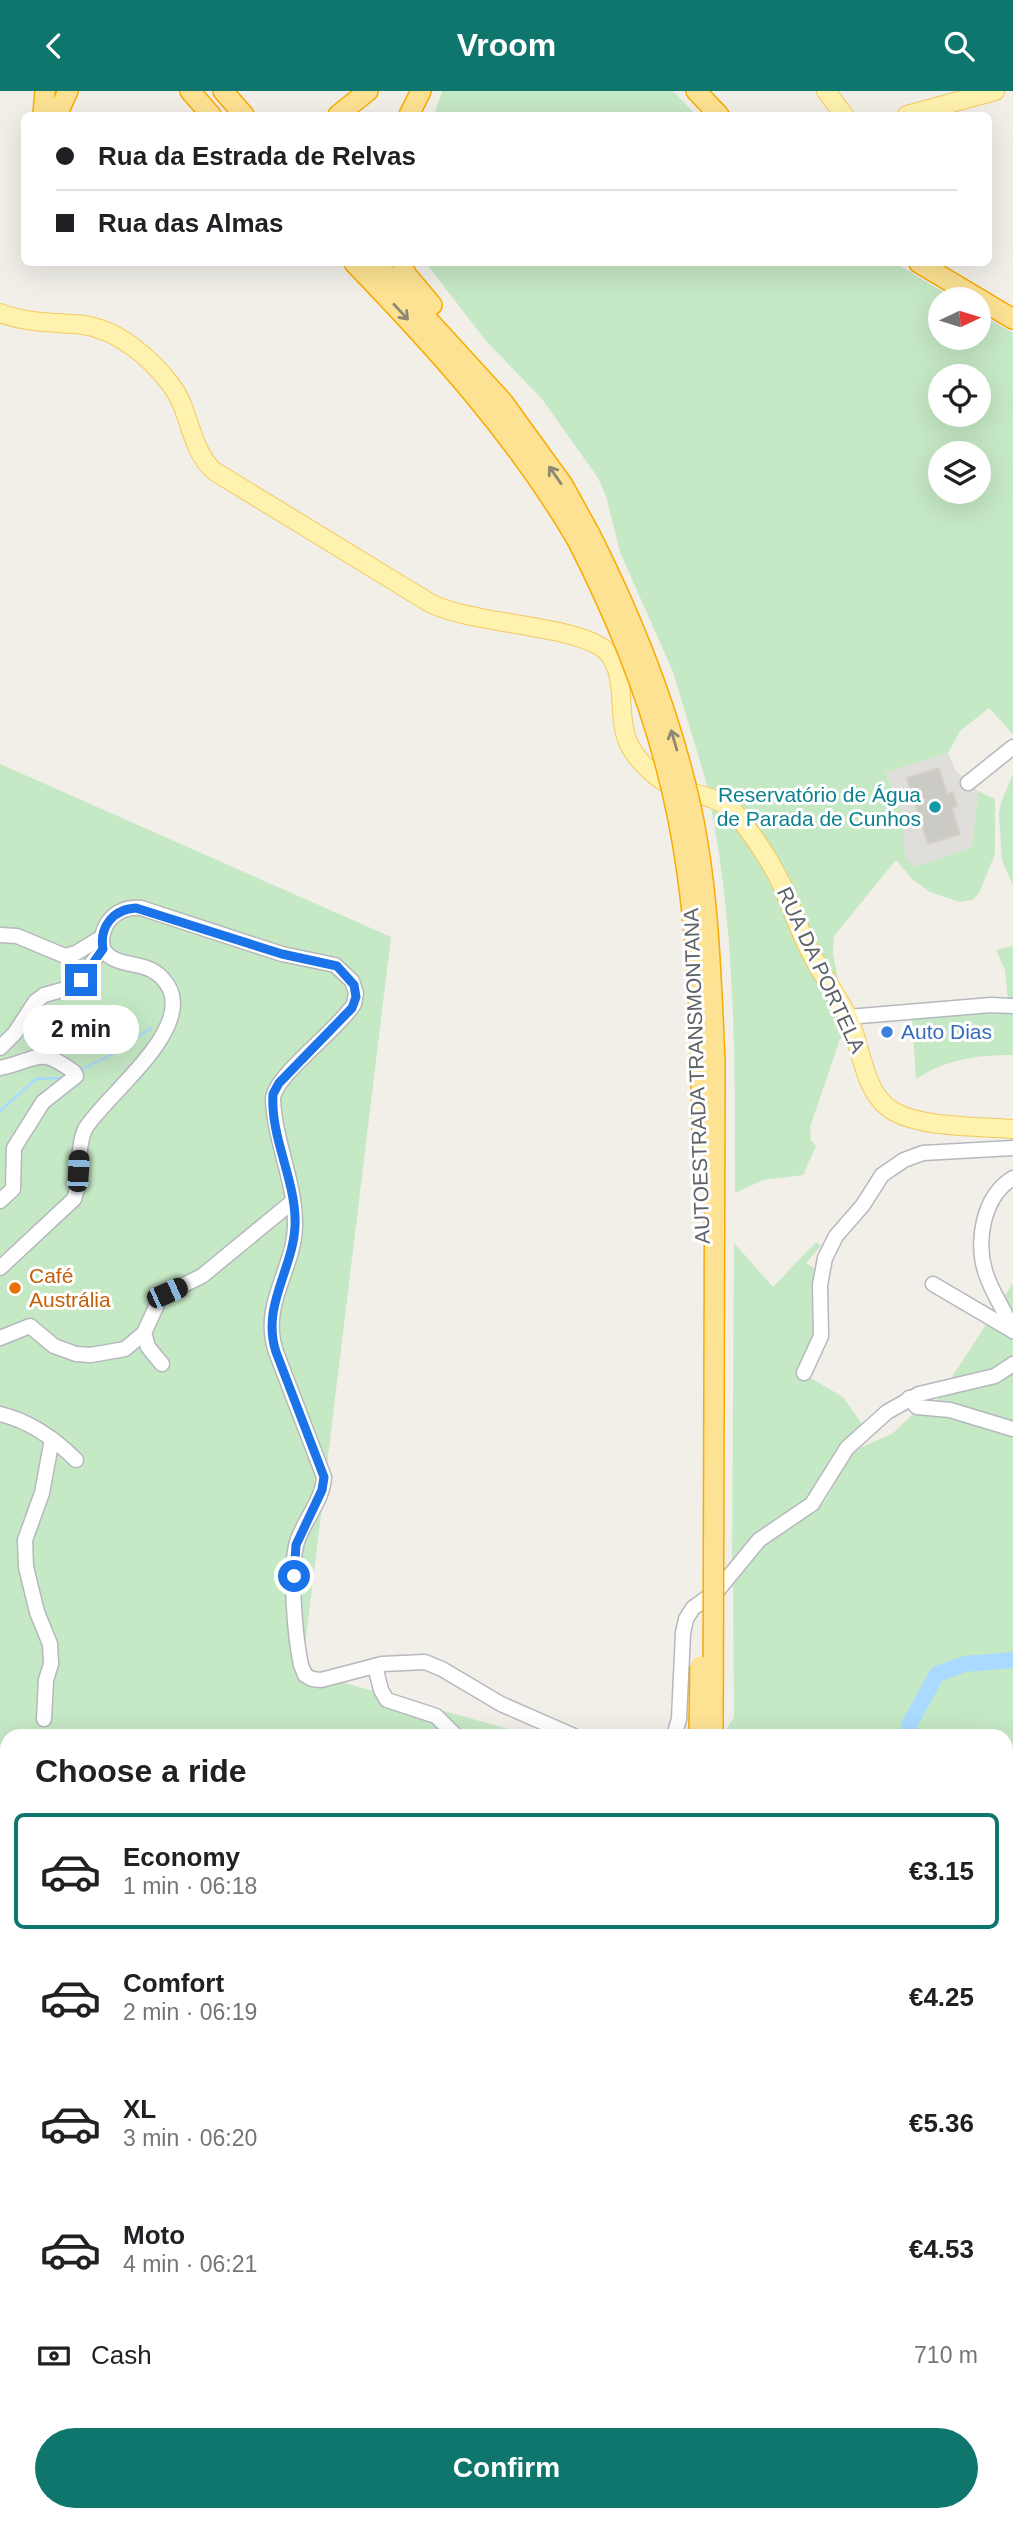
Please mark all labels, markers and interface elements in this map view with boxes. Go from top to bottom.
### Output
icon: back [35,27,73,65]
text: Vroom [457,27,556,63]
icon: search [940,27,978,65]
text: Rua da Estrada de Relvas [98,141,416,171]
text: Rua das Almas [98,208,283,238]
north arrow [928,287,990,350]
map controls [928,287,991,504]
one-way arrow [393,303,409,321]
button: locate [928,364,991,427]
button: layers [928,441,991,504]
one-way arrow [548,466,562,485]
one-way arrow [666,730,679,752]
place label: Reservatório de Água de Parada de Cunhos [717,783,921,830]
marker: Reservatório de Água de Parada de Cunhos [927,799,943,815]
street label: RUA DA PORTELA [773,883,870,1056]
street label: AUTOESTRADA TRANSMONTANA [679,908,714,1244]
route end [65,964,97,996]
callout: 2 min [23,1005,139,1053]
text: 2 min [51,1016,111,1042]
place label: Auto Dias [901,1020,992,1043]
marker: Auto Dias [879,1024,895,1040]
car [67,1149,90,1193]
place label: Café Austrália [29,1264,111,1311]
car [144,1275,191,1311]
marker: Café Austrália [7,1280,23,1296]
route start [278,1560,310,1592]
text: Choose a ride [35,1753,247,1789]
icon: car [39,1840,102,1903]
text: Economy [123,1842,240,1872]
text: €3.15 [909,1856,974,1886]
text: 1 min · 06:18 [123,1873,257,1899]
icon: car [39,1966,102,2029]
text: Comfort [123,1968,224,1998]
text: €4.25 [909,1982,974,2012]
text: 2 min · 06:19 [123,1999,257,2025]
icon: car [39,2092,102,2155]
text: XL [123,2094,156,2124]
text: €5.36 [909,2108,974,2138]
text: 3 min · 06:20 [123,2125,257,2151]
icon: car [39,2218,102,2281]
text: Moto [123,2220,185,2250]
text: €4.53 [909,2234,974,2264]
text: 4 min · 06:21 [123,2251,257,2277]
icon: cash [35,2337,73,2375]
text: Cash [91,2340,152,2370]
text: 710 m [914,2342,978,2368]
button: Confirm [35,2428,978,2508]

